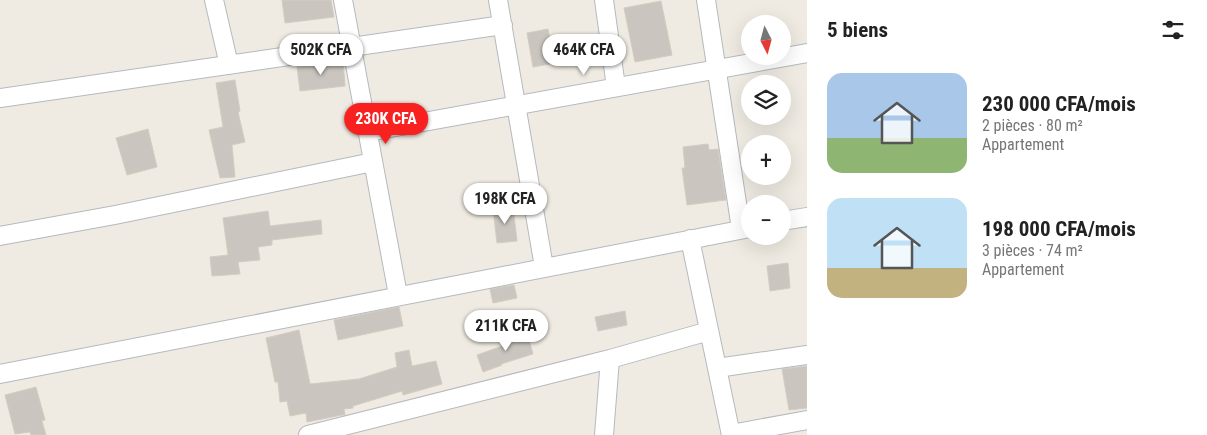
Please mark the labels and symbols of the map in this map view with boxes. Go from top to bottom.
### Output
north arrow [741,15,791,65]
pin: 502K CFA [269,34,373,76]
pin: 464K CFA [532,34,636,76]
pin: 230K CFA [334,102,438,145]
pin: 198K CFA [453,182,557,225]
pin: 211K CFA [454,310,558,352]

